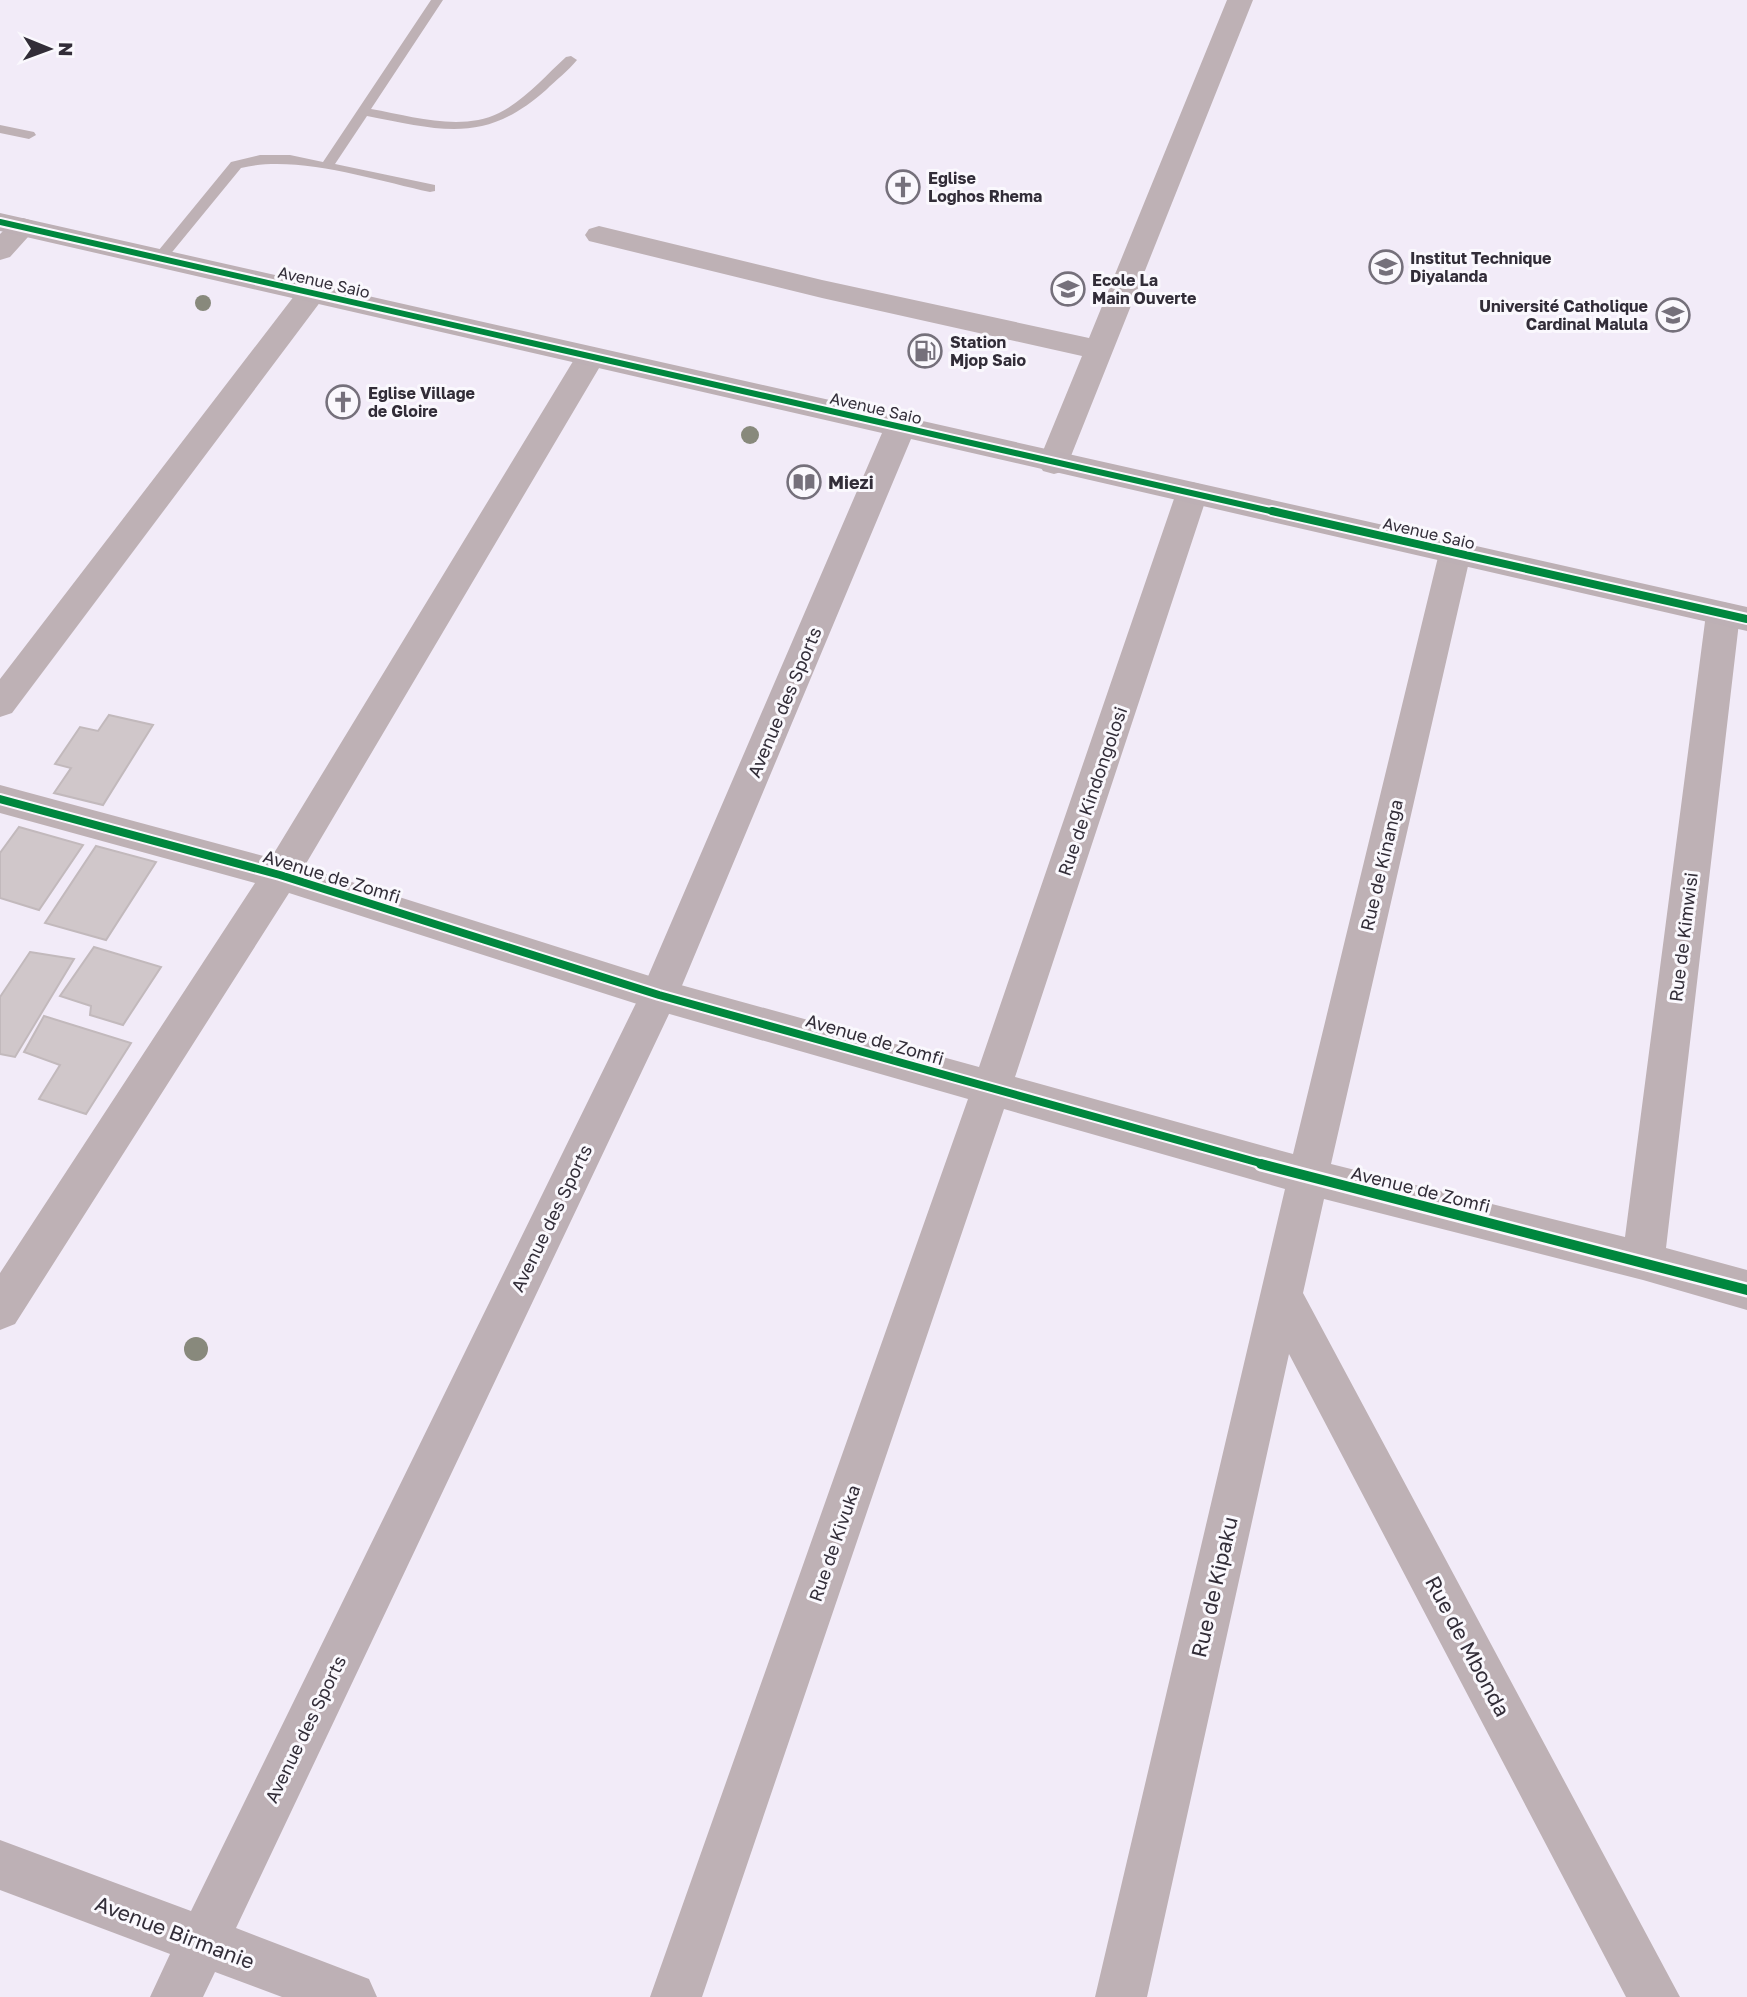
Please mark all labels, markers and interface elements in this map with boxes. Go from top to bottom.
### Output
north arrow [14,14,84,84]
text: N [55,42,78,57]
church icon: Eglise Loghos Rhema [884,168,922,206]
place label: Eglise Loghos Rhema [928,168,1042,206]
school or university icon: Institut Technique Diyalanda [1367,248,1405,286]
place label: Institut Technique Diyalanda [1410,248,1551,286]
street label: Avenue Saio [276,262,372,302]
school or university icon: Ecole La Main Ouverte [1049,270,1087,308]
place label: Ecole La Main Ouverte [1092,270,1197,308]
place label: Université Catholique Cardinal Malula [1479,296,1648,334]
school or university icon: Université Catholique Cardinal Malula [1654,296,1692,334]
fuel station icon: Station Mjop Saio [906,332,944,370]
place label: Station Mjop Saio [950,332,1026,370]
church icon: Eglise Village de Gloire [324,383,362,421]
place label: Eglise Village de Gloire [368,383,475,421]
street label: Avenue Saio [828,388,924,428]
library icon: Miezi [785,463,823,501]
place label: Miezi [828,471,874,493]
street label: Avenue Saio [1381,513,1477,553]
street label: Avenue des Sports [742,624,826,780]
street label: Rue de Kindongolosi [1053,703,1131,879]
street label: Rue de Kinanga [1355,797,1407,933]
street label: Avenue de Zomfi [261,845,403,907]
street label: Rue de Kimwisi [1664,871,1702,1003]
street label: Avenue de Zomfi [803,1009,947,1069]
street label: Avenue des Sports [506,1141,596,1295]
street label: Avenue de Zomfi [1349,1161,1493,1217]
street label: Rue de Kivuka [804,1482,864,1604]
street label: Rue de Kipaku [1185,1514,1243,1660]
street label: Rue de Mbonda [1420,1571,1516,1721]
street label: Avenue des Sports [260,1652,350,1806]
street label: Avenue Birmanie [92,1890,258,1974]

